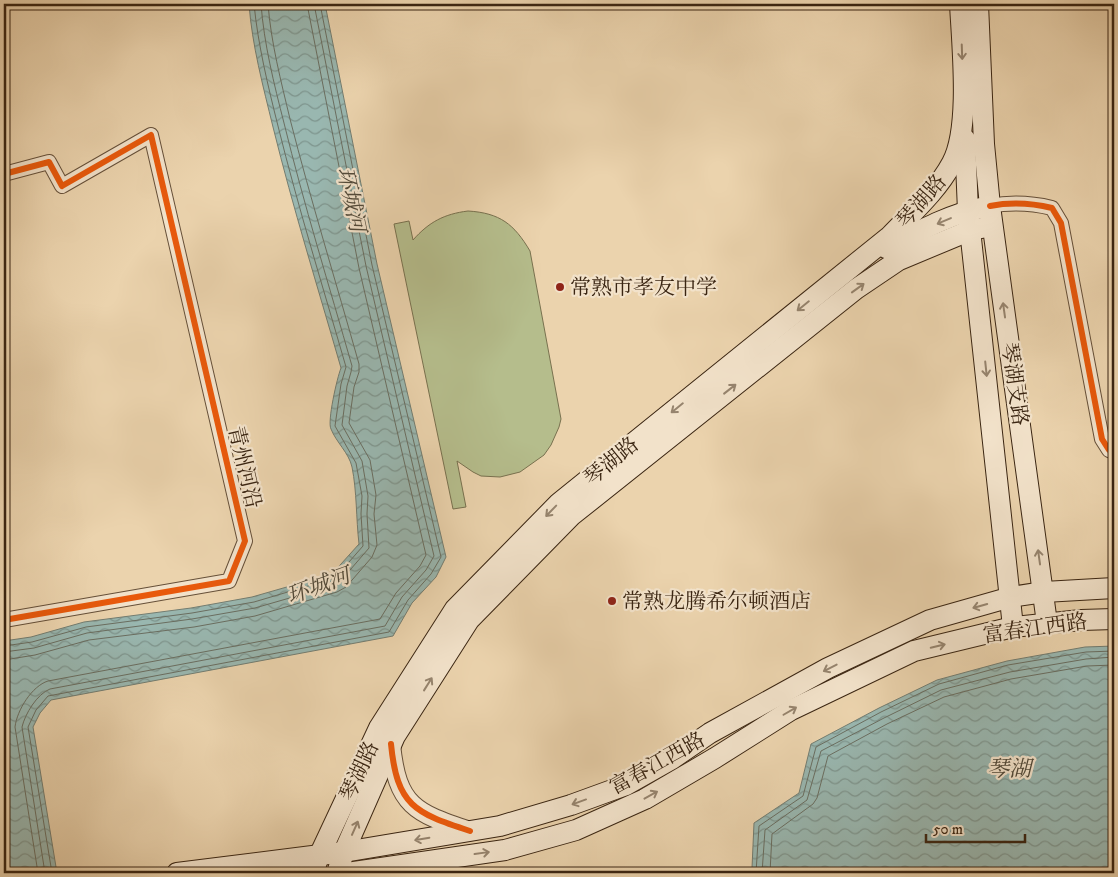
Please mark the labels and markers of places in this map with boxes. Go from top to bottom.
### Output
place label: 常熟市孝友中学 [570,275,717,301]
marker: 常熟市孝友中学 [554,281,566,293]
place label: 常熟龙腾希尔顿酒店 [622,589,811,615]
marker: 常熟龙腾希尔顿酒店 [606,595,618,607]

